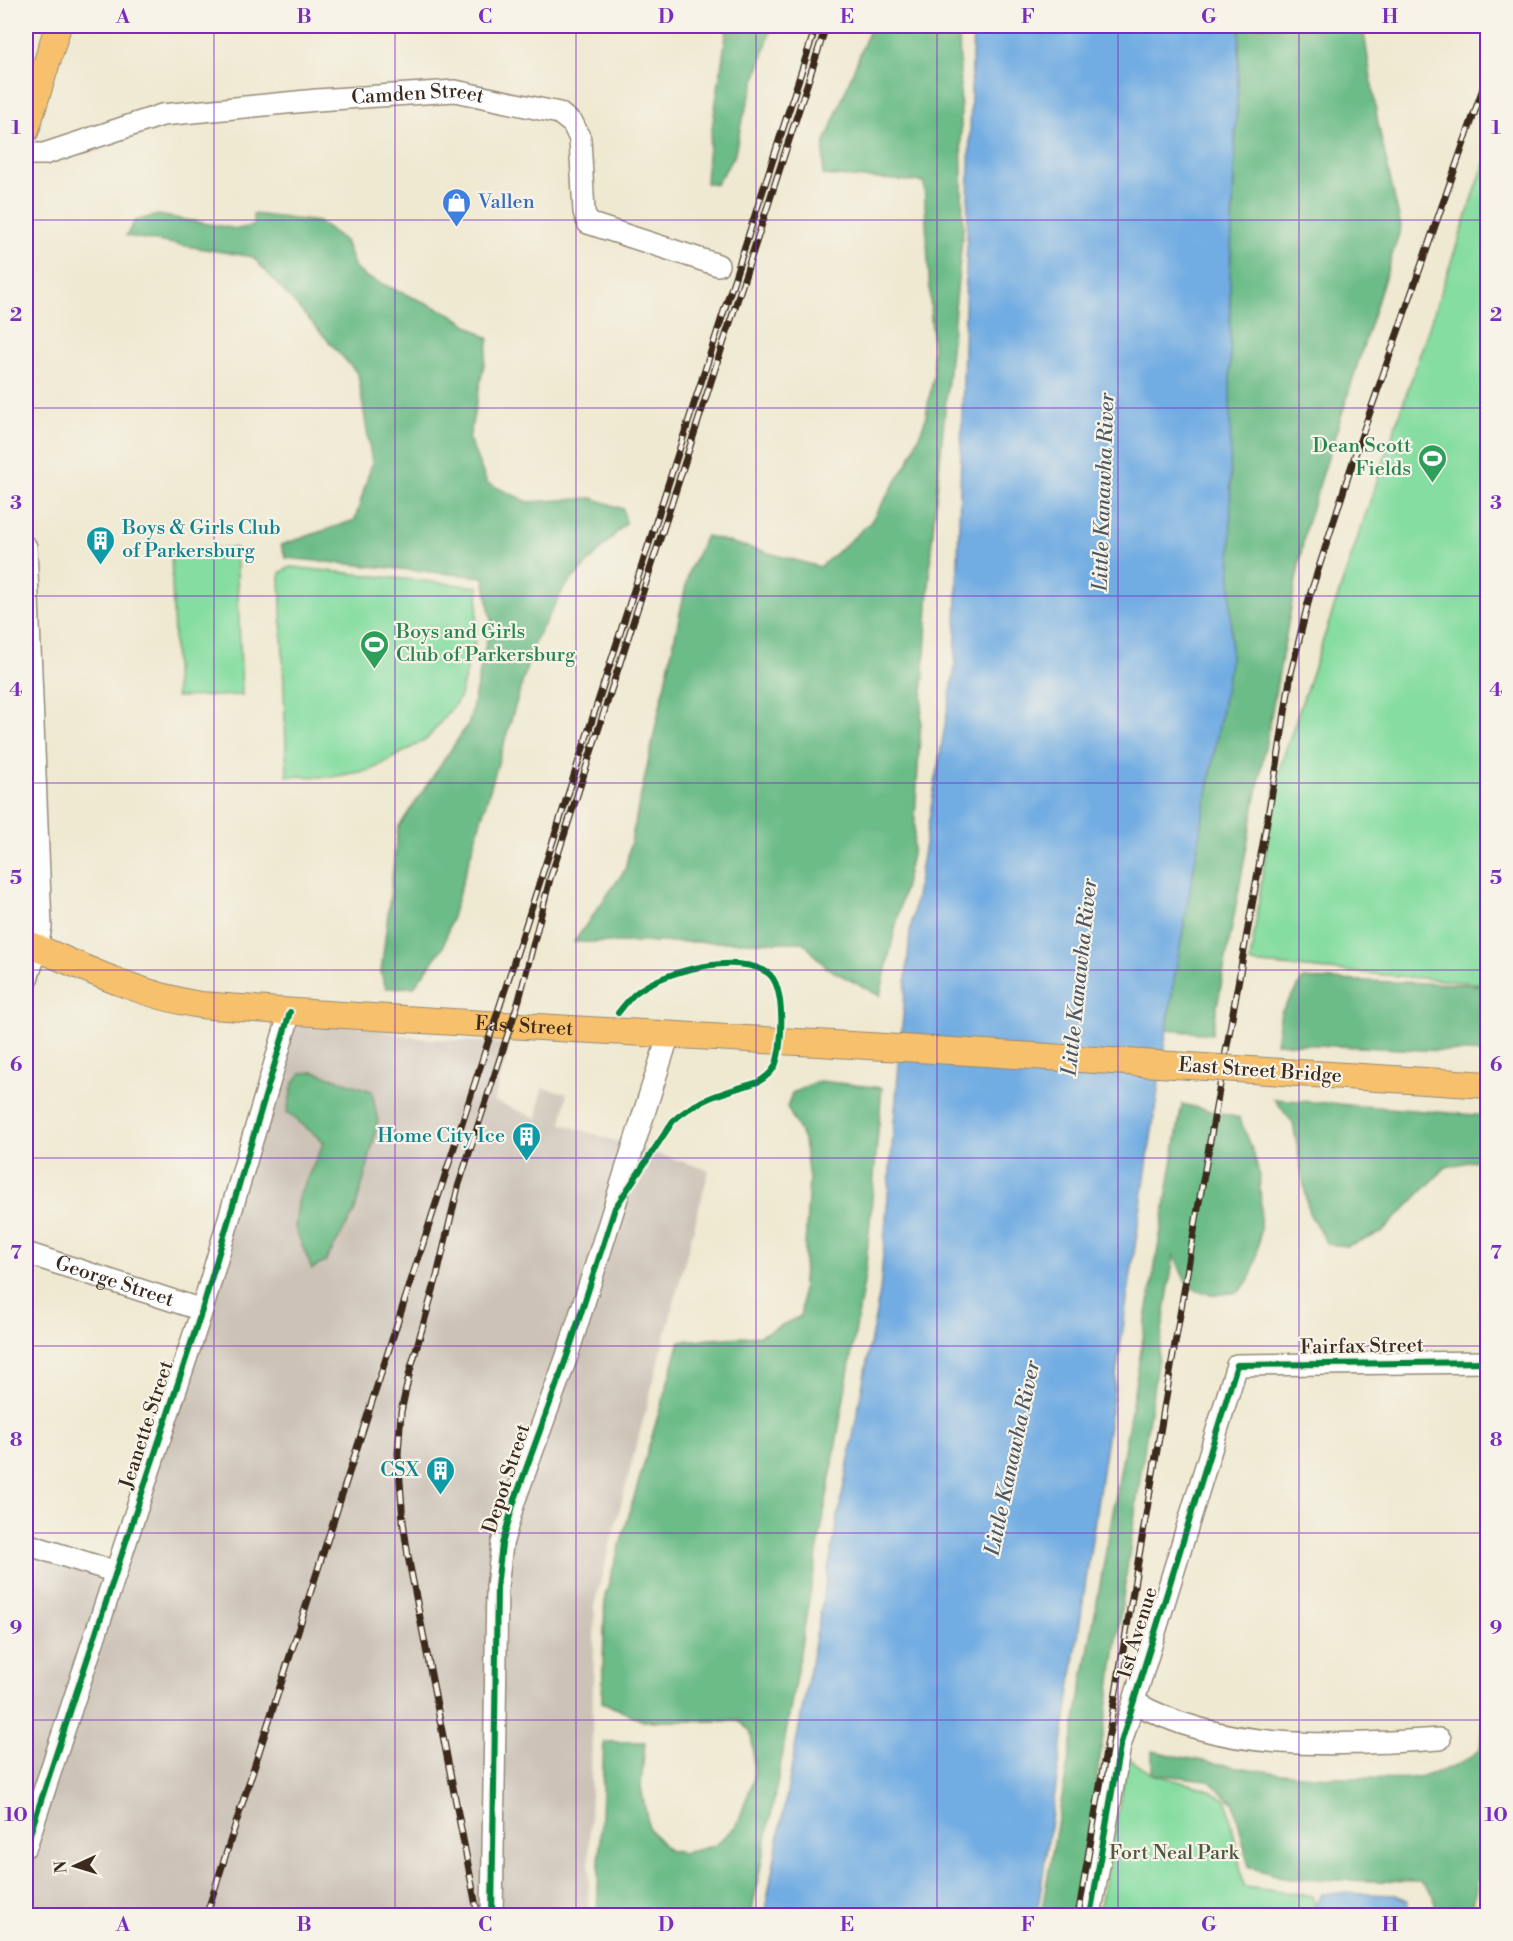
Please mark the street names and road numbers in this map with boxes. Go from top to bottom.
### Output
street label: Camden Street [350,78,486,110]
street label: East Street [474,1011,574,1042]
street label: East Street Bridge [1177,1053,1343,1089]
street label: George Street [52,1251,177,1313]
street label: Fairfax Street [1300,1333,1424,1361]
street label: Jeanette Street [114,1358,179,1493]
street label: Depot Street [478,1421,536,1537]
street label: 1st Avenue [1112,1584,1164,1682]

